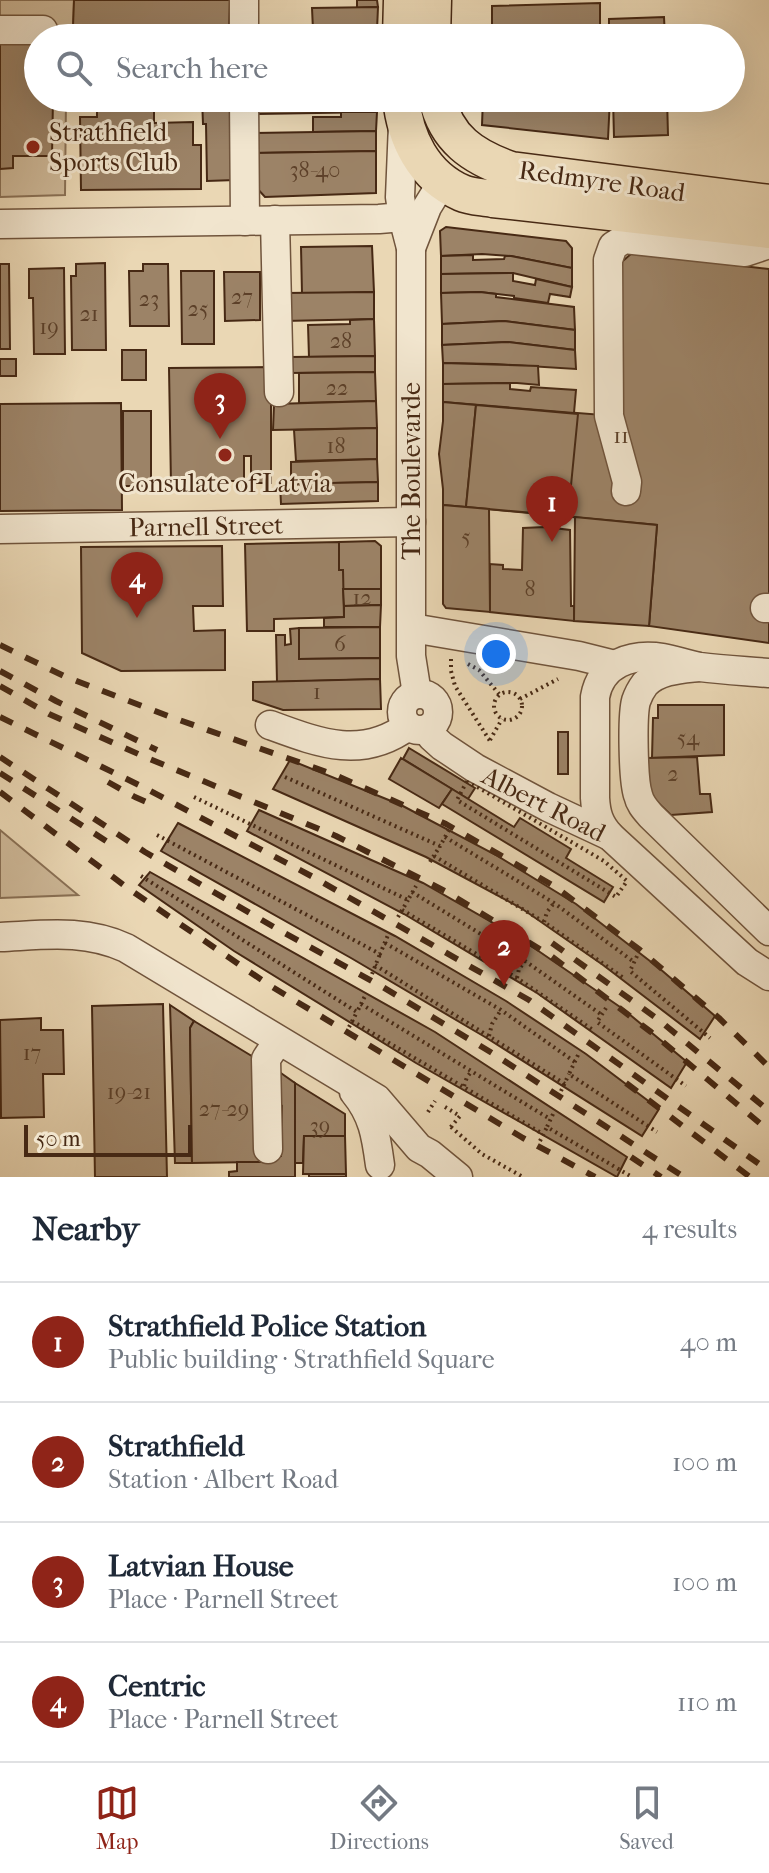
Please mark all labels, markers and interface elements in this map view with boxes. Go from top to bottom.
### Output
search box [24,24,745,112]
icon: search [52,46,96,90]
text: Search here [116,51,268,86]
place label: Strathfield Sports Club [49,117,178,178]
marker: Strathfield Sports Club [24,138,42,156]
street label: Redmyre Road [517,154,688,209]
house number: 38-40 [290,157,340,183]
house number: 27 [231,284,253,310]
house number: 23 [139,286,159,312]
house number: 25 [188,296,208,322]
house number: 21 [79,301,99,327]
house number: 19 [39,314,59,340]
house number: 28 [330,328,352,354]
pin: 3 [194,373,246,439]
house number: 22 [326,375,348,401]
street label: The Boulevarde [396,382,427,560]
house number: 11 [613,423,629,449]
house number: 18 [327,433,345,459]
marker: Consulate of Latvia [216,446,234,464]
place label: Consulate of Latvia [118,468,333,499]
pin: 1 [526,476,578,542]
street label: Parnell Street [128,510,284,543]
house number: 5 [461,524,471,550]
pin: 4 [111,552,163,618]
house number: 8 [524,576,536,602]
house number: 12 [352,585,372,611]
house number: 6 [334,631,346,657]
your location [476,634,516,674]
house number: 1 [313,679,321,705]
house number: 54 [677,725,700,751]
street label: Albert Road [476,760,611,849]
house number: 2 [667,761,679,787]
pin: 2 [478,920,530,986]
house number: 17 [23,1040,41,1066]
house number: 19-21 [107,1079,151,1105]
house number: 27-29 [199,1096,249,1122]
house number: 39 [310,1113,330,1139]
scale bar [24,1121,192,1157]
text: 50 m [36,1126,81,1152]
text: Nearby [32,1209,139,1249]
text: 4 results [642,1214,737,1245]
text: Strathfield Police Station [108,1309,426,1344]
text: 1 [53,1327,63,1358]
text: 40 m [680,1327,737,1358]
text: Public building · Strathfield Square [108,1344,495,1375]
text: Strathfield [108,1429,244,1464]
text: 2 [51,1447,65,1478]
text: 100 m [672,1447,737,1478]
text: Station · Albert Road [108,1464,338,1495]
text: Latvian House [108,1549,294,1584]
text: 3 [53,1567,63,1598]
text: 100 m [672,1567,737,1598]
text: Place · Parnell Street [108,1584,338,1615]
text: Centric [108,1669,206,1704]
text: 4 [50,1687,66,1718]
text: 110 m [677,1687,737,1718]
text: Place · Parnell Street [108,1704,338,1735]
tab: Map [95,1781,139,1855]
tab: Directions [330,1781,429,1855]
tab: Saved [619,1781,674,1855]

